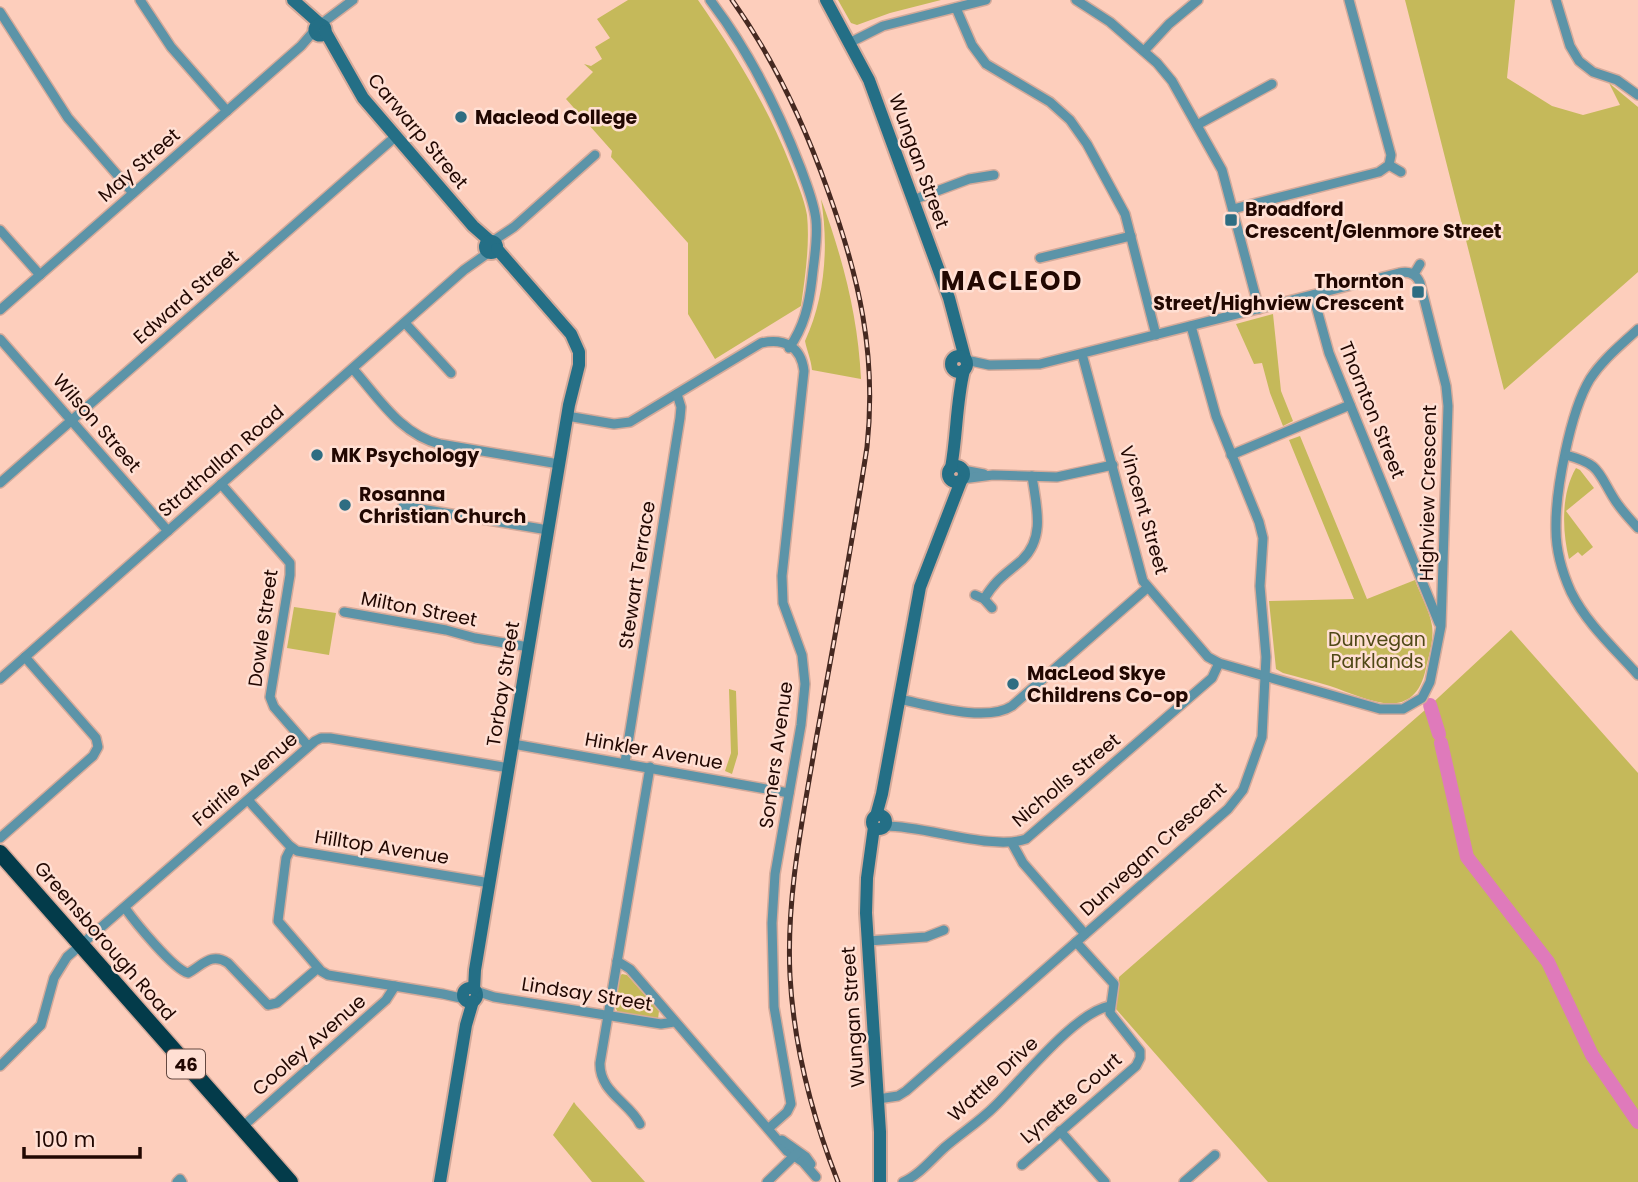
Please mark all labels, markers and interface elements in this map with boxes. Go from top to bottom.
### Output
street label: Carwarp Street [361,67,475,195]
street label: Wungan Street [882,90,956,232]
place label: Macleod College [475,104,638,131]
marker: Macleod College [453,109,469,125]
street label: May Street [92,122,186,208]
place label: Broadford Crescent/Glenmore Street [1245,196,1502,245]
marker: Broadford Crescent/Glenmore Street [1223,212,1239,228]
street label: Edward Street [127,244,245,350]
district label: MACLEOD [941,263,1083,299]
place label: Thornton Street/Highview Crescent [1153,268,1404,317]
marker: Thornton Street/Highview Crescent [1410,284,1426,300]
street label: Thornton Street [1332,337,1412,483]
street label: Wilson Street [47,368,148,478]
street label: Strathallan Road [152,399,290,523]
street label: Highview Crescent [1413,404,1443,581]
place label: MK Psychology [331,442,480,469]
street label: Vincent Street [1113,442,1175,578]
marker: MK Psychology [309,447,325,463]
place label: Rosanna Christian Church [359,481,526,530]
marker: Rosanna Christian Church [337,497,353,513]
street label: Stewart Terrace [612,499,662,651]
street label: Dowle Street [241,567,285,688]
street label: Milton Street [359,585,479,633]
street label: Torbay Street [480,619,526,749]
park label: Dunvegan Parklands [1328,626,1426,675]
place label: MacLeod Skye Childrens Co-op [1027,660,1188,709]
marker: MacLeod Skye Childrens Co-op [1005,676,1021,692]
street label: Somers Avenue [752,680,800,830]
street label: Fairlie Avenue [186,726,304,832]
street label: Hinkler Avenue [583,726,725,776]
street label: Nicholls Street [1006,727,1126,833]
street label: Dunvegan Crescent [1074,776,1232,922]
street label: Hilltop Avenue [313,823,451,871]
street label: Greensborough Road [28,855,182,1027]
street label: Wungan Street [835,945,871,1088]
street label: Lindsay Street [520,970,654,1018]
street label: Cooley Avenue [246,988,372,1102]
street label: Wattle Drive [942,1030,1044,1128]
street label: Lynette Court [1014,1046,1128,1150]
road number: 46 [167,1050,205,1078]
scale bar [24,1116,140,1160]
text: 100 m [35,1125,95,1154]

